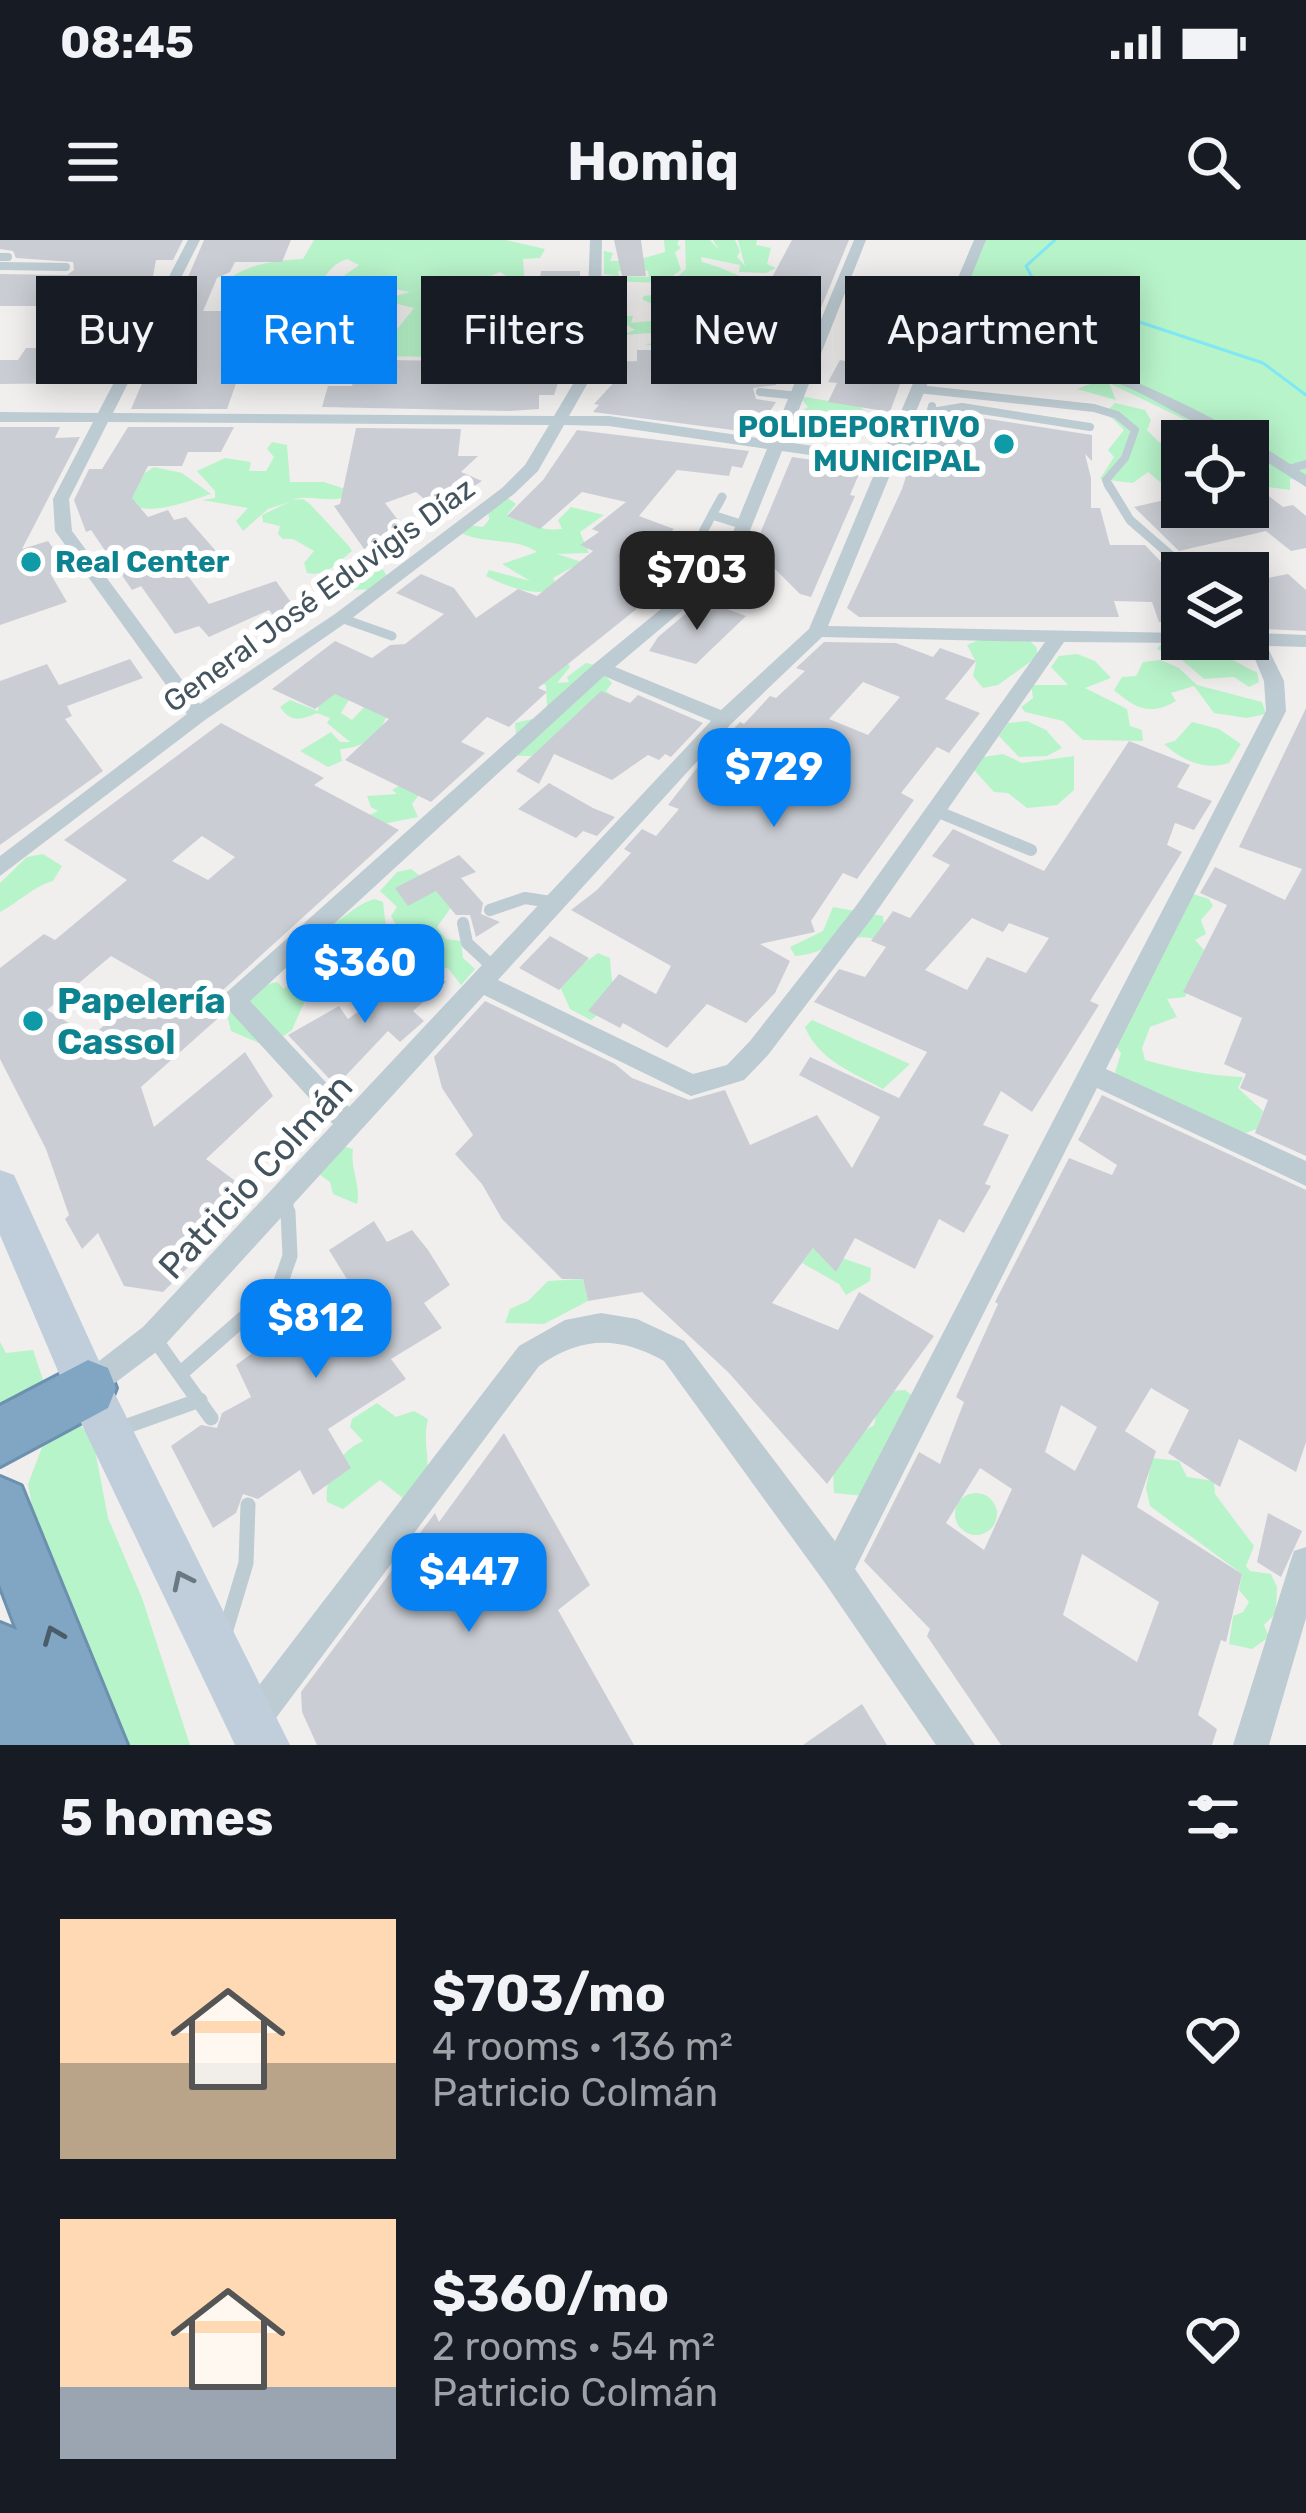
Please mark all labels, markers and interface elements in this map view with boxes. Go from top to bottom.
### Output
text: 08:45 [60,16,194,69]
icon: menu [60,129,126,195]
icon: search [1180,129,1246,195]
text: Homiq [567,130,739,194]
chip: Buy [36,276,197,384]
chip: Rent [221,276,397,384]
chip: Filters [421,276,627,384]
chip: New [651,276,821,384]
chip: Apartment [845,276,1140,384]
place label: POLIDEPORTIVO MUNICIPAL [738,409,980,479]
map controls [1161,420,1269,660]
button: locate [1161,420,1269,528]
marker: POLIDEPORTIVO MUNICIPAL [991,431,1017,457]
street label: General José Eduvigis Díaz [156,470,482,720]
pin: $703 [626,531,768,633]
place label: Real Center [55,544,230,580]
text: $703 [647,547,747,593]
marker: Real Center [18,549,44,575]
button: layers [1161,552,1269,660]
pin: $729 [703,728,845,830]
text: $729 [725,744,823,790]
pin: $360 [294,924,436,1026]
text: $360 [313,940,417,986]
place label: Papelería Cassol [57,979,226,1063]
marker: Papelería Cassol [20,1008,46,1034]
street label: Patricio Colmán [150,1065,361,1288]
pin: $812 [245,1279,387,1381]
text: $812 [267,1295,365,1341]
pin: $447 [398,1533,540,1635]
text: $447 [419,1549,519,1595]
one-way arrow [173,1571,196,1592]
one-way arrow [43,1626,67,1647]
icon: filters [1180,1784,1246,1850]
text: 5 homes [60,1787,273,1848]
text: $703/mo [432,1963,666,2024]
icon: home [156,1967,300,2111]
icon: heart [1180,2006,1246,2072]
text: 4 rooms · 136 m² [432,2024,733,2070]
text: Patricio Colmán [432,2070,718,2116]
text: $360/mo [432,2263,669,2324]
icon: home [156,2267,300,2411]
icon: heart [1180,2306,1246,2372]
text: 2 rooms · 54 m² [432,2324,715,2370]
text: Patricio Colmán [432,2370,718,2416]

